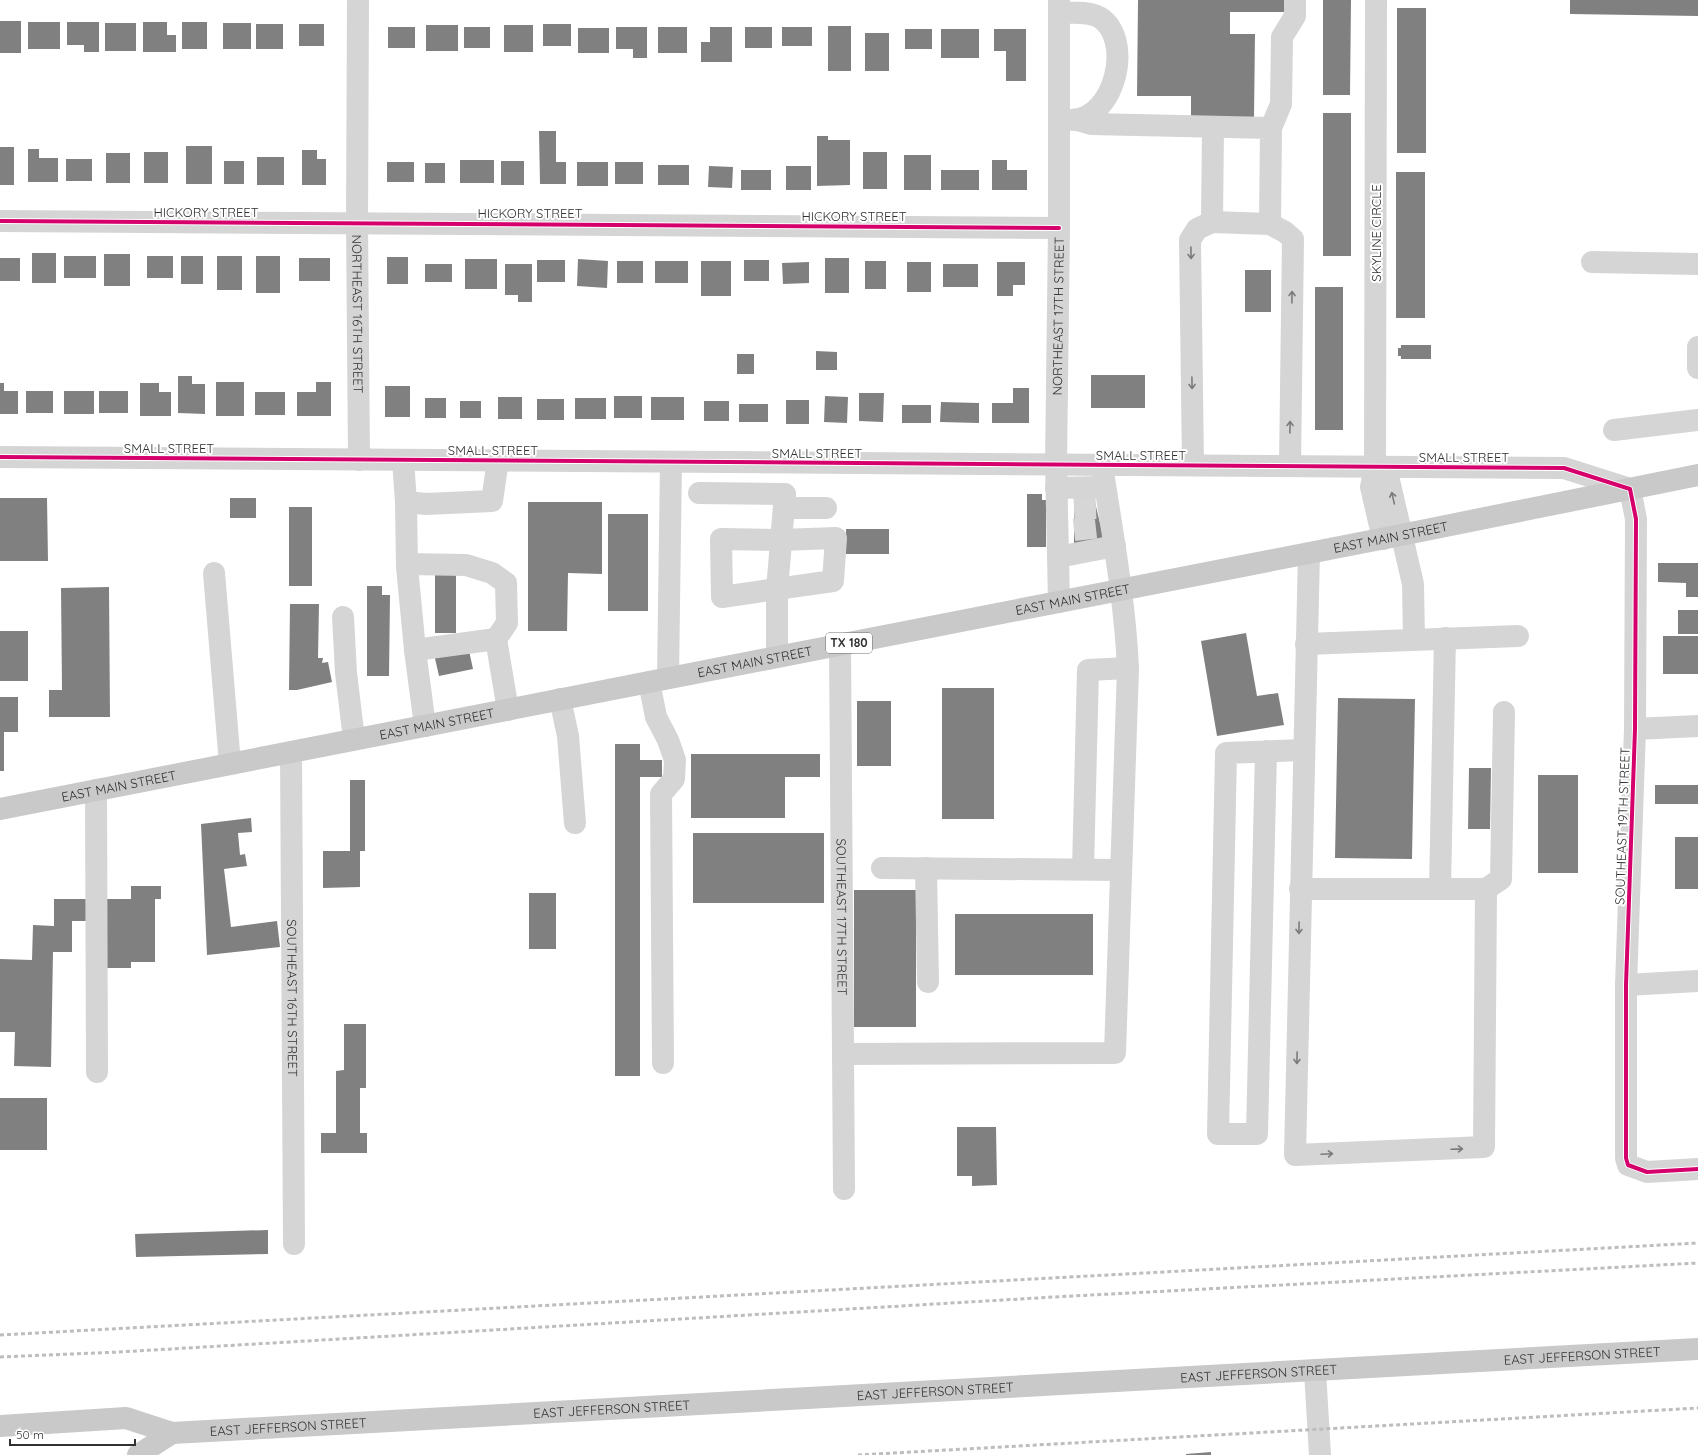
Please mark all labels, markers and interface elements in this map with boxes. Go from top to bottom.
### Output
street label: SKYLINE CIRCLE [1368,184,1384,282]
street label: HICKORY STREET [153,204,259,220]
street label: HICKORY STREET [477,205,583,221]
street label: HICKORY STREET [801,208,907,224]
street label: NORTHEAST 16TH STREET [349,234,366,394]
street label: NORTHEAST 17TH STREET [1049,237,1067,395]
one-way arrow [1187,246,1195,259]
one-way arrow [1288,291,1296,304]
one-way arrow [1188,376,1196,389]
one-way arrow [1286,421,1294,434]
street label: SMALL STREET [124,440,214,456]
street label: SMALL STREET [448,442,538,458]
street label: SMALL STREET [772,445,862,461]
street label: SMALL STREET [1096,447,1186,463]
street label: SMALL STREET [1419,449,1509,465]
one-way arrow [1388,492,1396,505]
street label: EAST MAIN STREET [1332,518,1450,556]
street label: EAST MAIN STREET [1014,580,1132,618]
road number: TX 180 [826,633,872,653]
street label: EAST MAIN STREET [696,642,814,680]
street label: EAST MAIN STREET [378,705,496,743]
street label: SOUTHEAST 19TH STREET [1611,747,1633,905]
street label: EAST MAIN STREET [60,767,178,805]
street label: SOUTHEAST 17TH STREET [833,838,851,996]
street label: SOUTHEAST 16TH STREET [284,919,301,1077]
one-way arrow [1296,921,1303,934]
one-way arrow [1293,1051,1300,1064]
one-way arrow [1450,1145,1463,1152]
one-way arrow [1320,1150,1333,1158]
street label: EAST JEFFERSON STREET [1503,1343,1661,1368]
street label: EAST JEFFERSON STREET [1180,1361,1338,1385]
street label: EAST JEFFERSON STREET [856,1379,1014,1403]
street label: EAST JEFFERSON STREET [533,1396,691,1421]
street label: EAST JEFFERSON STREET [209,1414,367,1439]
scale bar [10,1421,135,1447]
text: 50 m [16,1427,44,1442]

